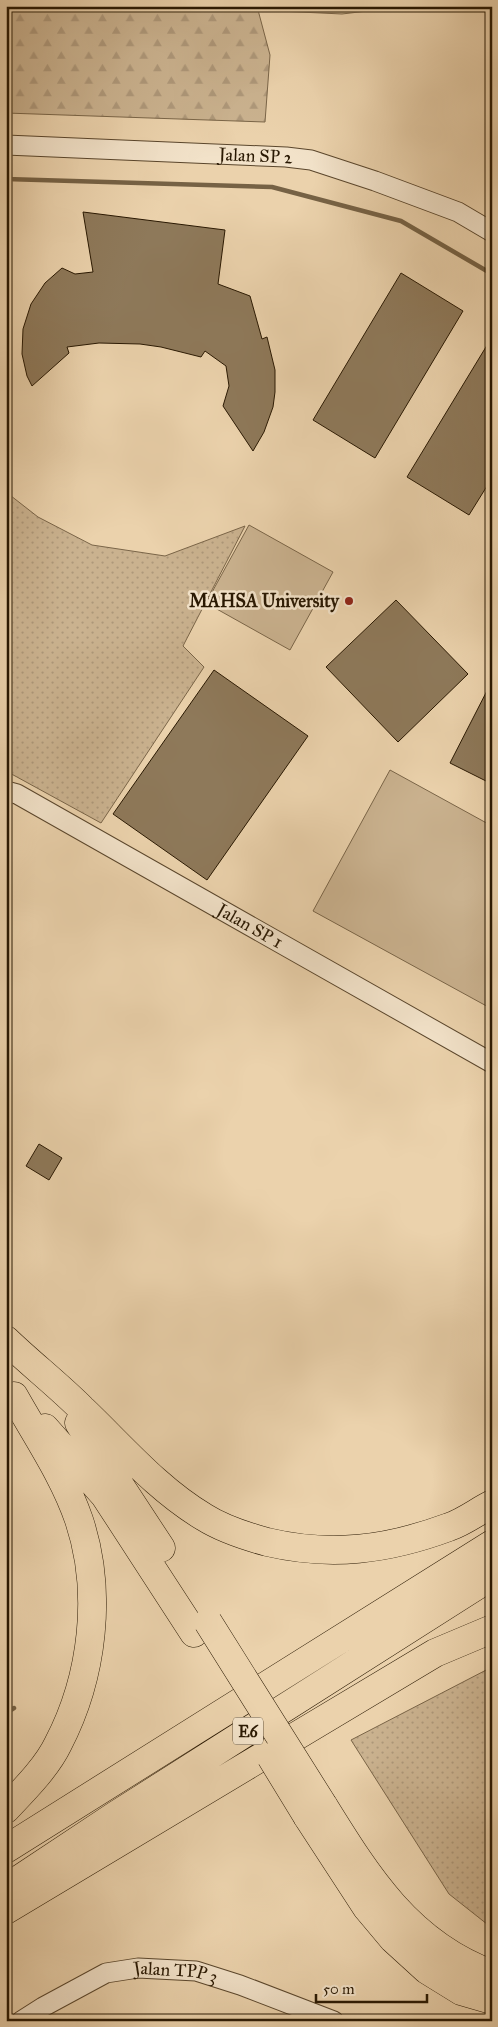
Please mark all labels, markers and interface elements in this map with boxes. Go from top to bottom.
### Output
street label: Jalan SP 2 [216,143,294,169]
place label: MAHSA University [189,590,341,613]
marker: MAHSA University [343,595,355,607]
street label: Jalan SP 1 [211,898,287,953]
road number: E6 [233,1718,263,1744]
street label: Jalan TPP 3 [130,1957,220,1988]
scale bar [316,1972,427,2004]
text: 50 m [323,1980,355,1998]

